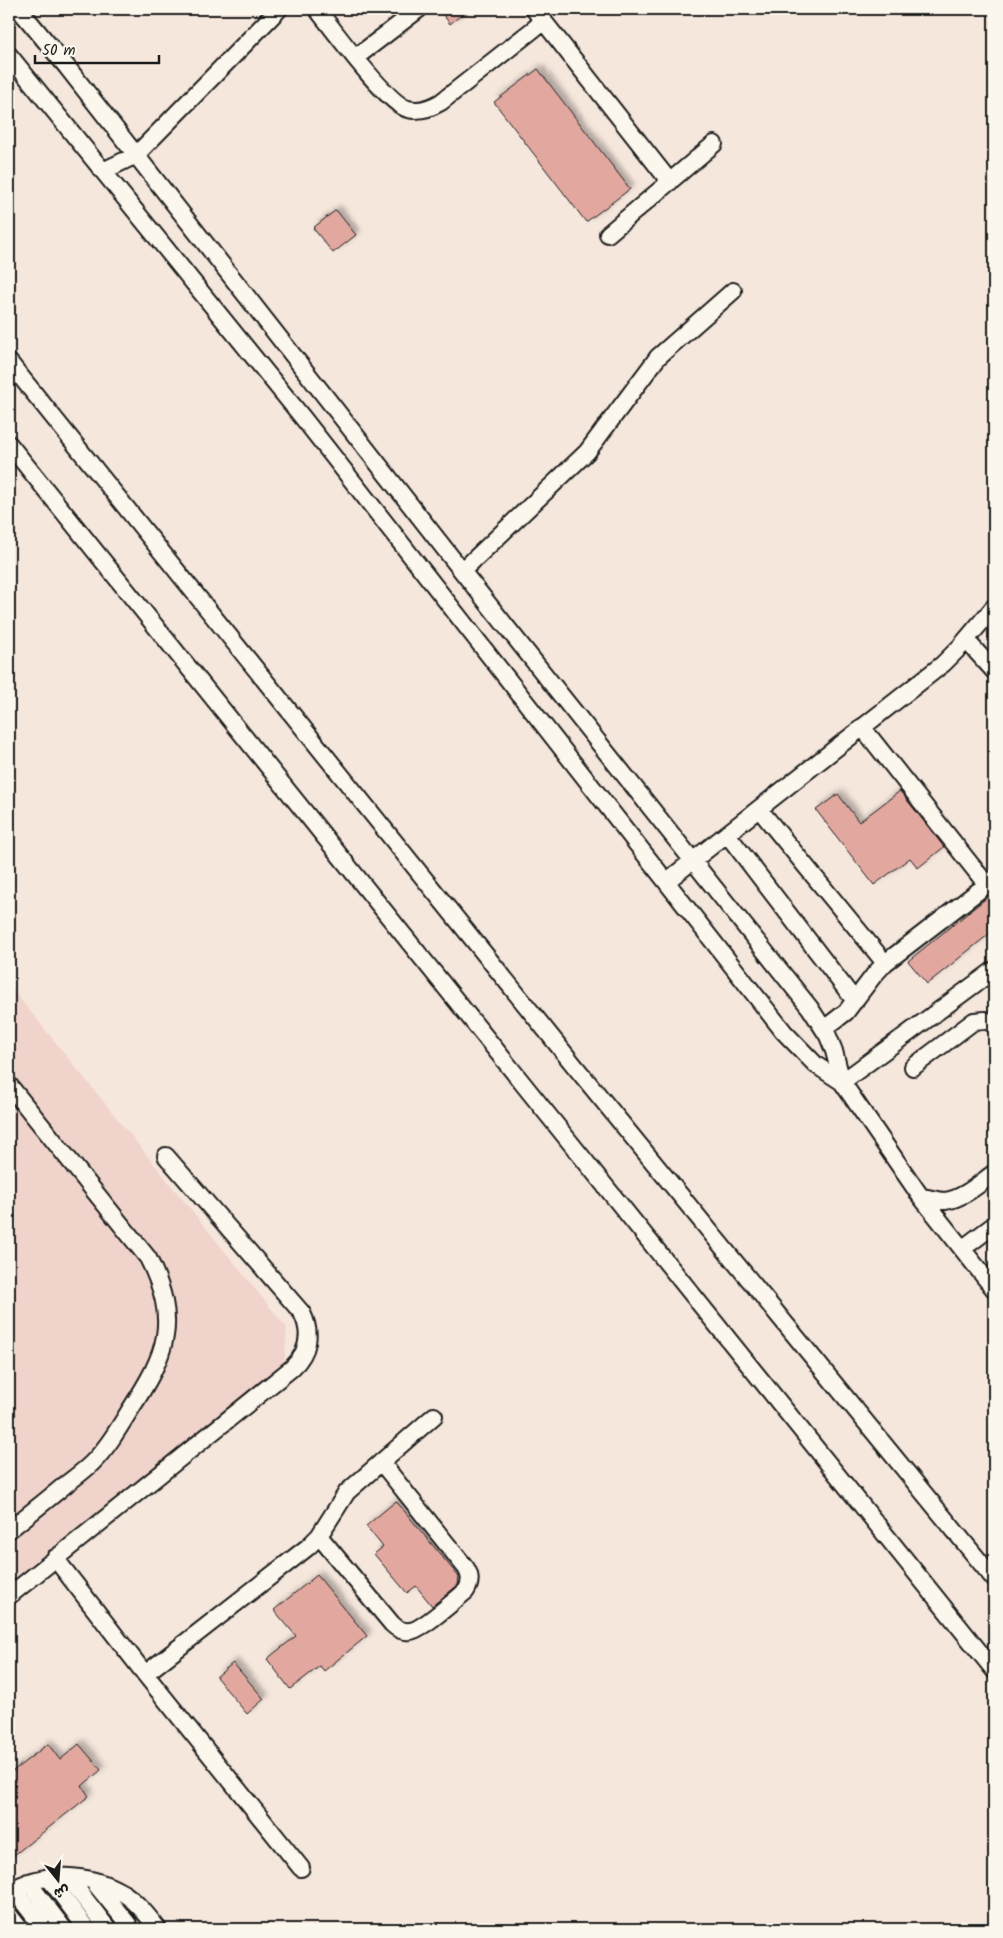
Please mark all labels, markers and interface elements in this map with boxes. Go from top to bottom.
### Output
scale bar [35,32,159,64]
text: 50 m [42,39,76,63]
north arrow [32,1856,82,1906]
text: ش [51,1879,72,1904]

